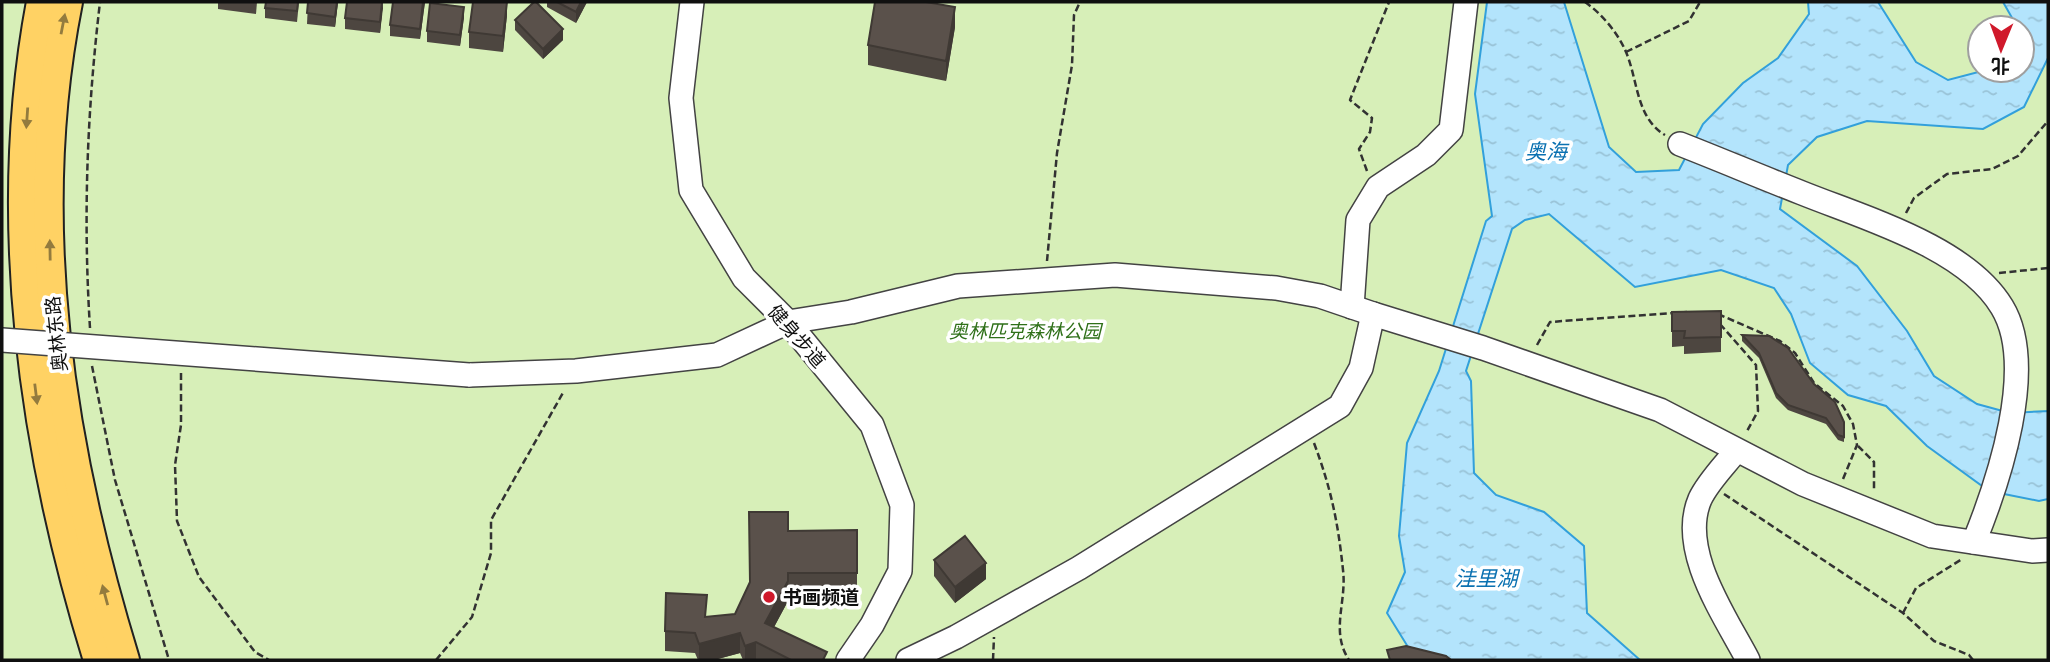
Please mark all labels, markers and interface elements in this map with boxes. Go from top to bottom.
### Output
one-way arrow [58,13,69,35]
north arrow [1966,14,2036,84]
text: 北 [1991,53,2010,79]
one-way arrow [21,107,32,129]
water label: 奥海 [1525,137,1570,166]
one-way arrow [44,239,56,261]
street label: 奥林东路 [39,295,73,373]
street label: 健身步道 [762,299,832,373]
park label: 奥林匹克森林公园 [949,318,1104,344]
one-way arrow [31,383,42,405]
water label: 洼里湖 [1455,564,1520,593]
one-way arrow [99,584,110,606]
place label: 书画频道 [783,584,859,610]
marker: 书画频道 [761,589,777,605]

